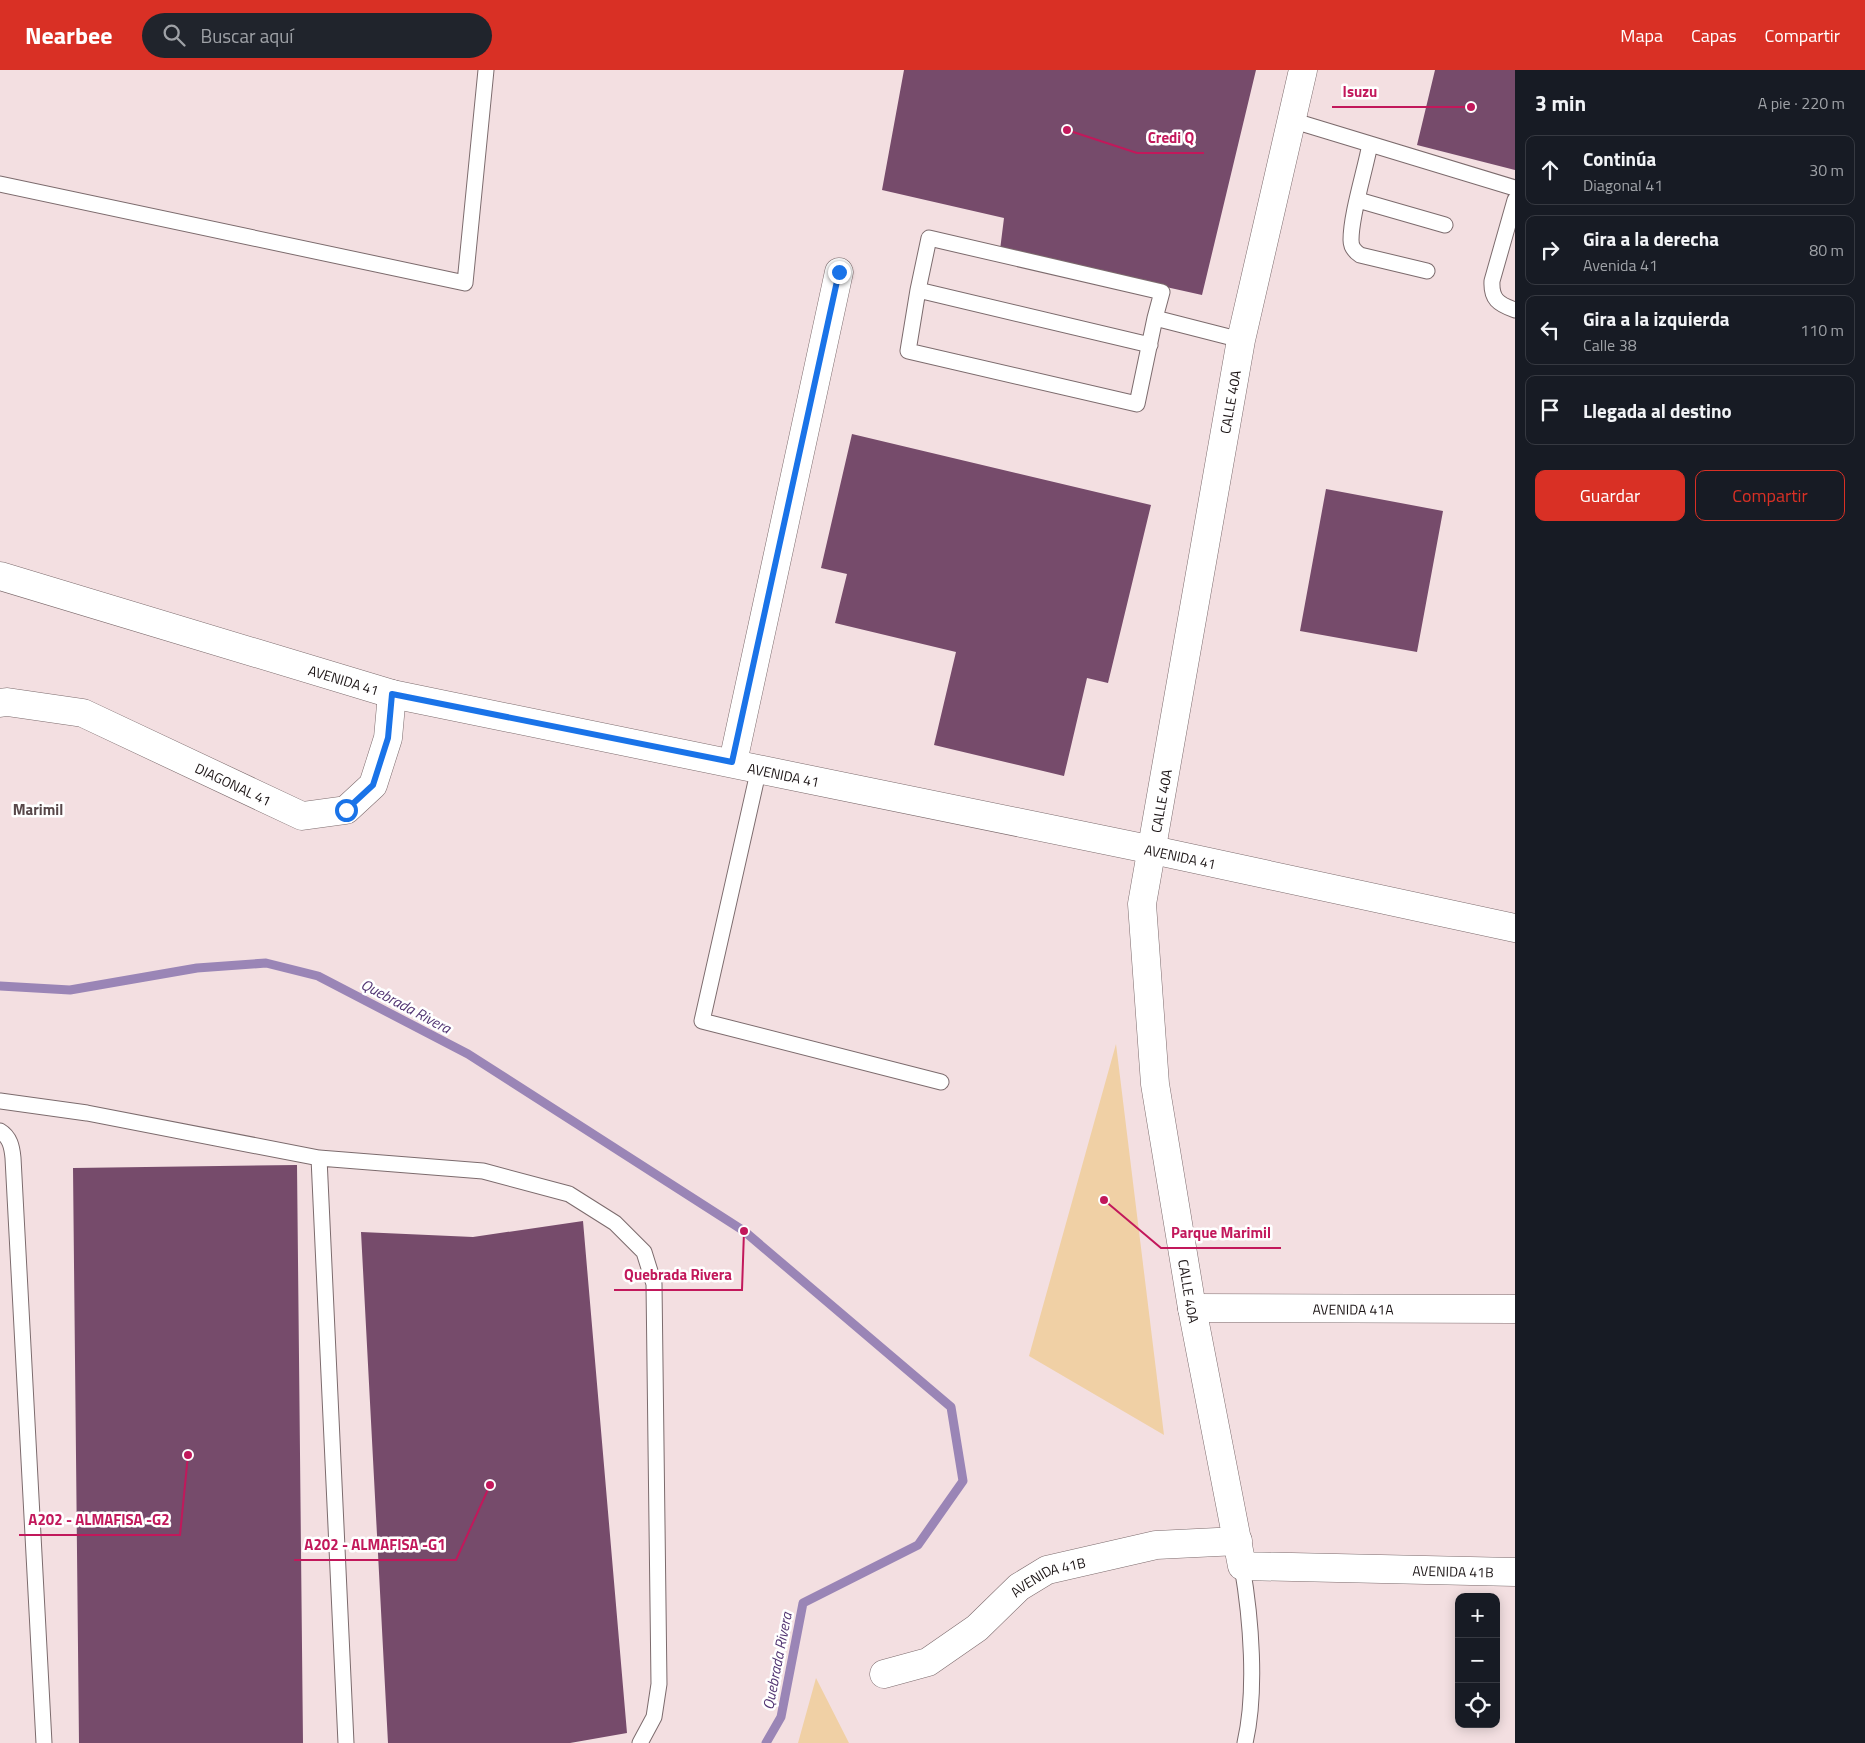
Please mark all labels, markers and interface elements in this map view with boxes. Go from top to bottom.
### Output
search box [142,13,492,58]
text: Nearbee [25,17,112,53]
icon: search [160,21,188,49]
text: Buscar aquí [200,21,293,50]
text: Mapa [1620,22,1663,49]
text: Capas [1691,22,1737,49]
text: Compartir [1765,22,1840,49]
callout: Isuzu [1332,77,1387,107]
text: Isuzu [1343,80,1377,103]
text: 3 min [1535,87,1586,119]
text: A pie · 220 m [1758,91,1845,115]
callout: Credi Q [1137,123,1204,153]
text: Credi Q [1148,126,1194,149]
text: Continúa [1583,144,1656,173]
icon: ahead [1536,156,1564,184]
text: 30 m [1809,158,1844,182]
text: Diagonal 41 [1583,173,1663,197]
text: Gira a la derecha [1583,224,1719,253]
icon: right [1536,236,1564,264]
text: 80 m [1809,238,1844,262]
text: Avenida 41 [1583,253,1658,277]
route end [828,261,851,284]
text: Gira a la izquierda [1583,304,1730,333]
icon: left [1536,316,1564,344]
text: 110 m [1800,318,1844,342]
text: Calle 38 [1583,333,1637,357]
street label: CALLE 40A [1214,368,1246,435]
icon: arrive [1536,396,1564,424]
text: Llegada al destino [1583,396,1732,425]
button: Guardar [1535,470,1685,521]
button: Compartir [1695,470,1845,521]
street label: AVENIDA 41 [306,659,382,700]
street label: DIAGONAL 41 [192,757,275,811]
street label: AVENIDA 41 [746,757,821,792]
street label: CALLE 40A [1145,767,1177,834]
district label: Marimil [13,798,63,821]
route start [335,799,358,822]
street label: AVENIDA 41 [1142,838,1218,874]
water label: Quebrada Rivera [357,973,456,1040]
callout: Parque Marimil [1161,1218,1281,1248]
text: Parque Marimil [1171,1221,1271,1244]
street label: CALLE 40A [1174,1258,1205,1325]
callout: Quebrada Rivera [614,1260,742,1290]
text: Quebrada Rivera [624,1263,732,1286]
street label: AVENIDA 41A [1312,1298,1394,1319]
callout: A202 - ALMAFISA -G2 [19,1505,180,1535]
text: A202 - ALMAFISA -G2 [28,1508,170,1531]
callout: A202 - ALMAFISA -G1 [294,1530,456,1560]
text: A202 - ALMAFISA -G1 [304,1533,446,1556]
street label: AVENIDA 41B [1005,1551,1087,1601]
street label: AVENIDA 41B [1412,1559,1494,1582]
map controls [1455,1593,1500,1728]
button: + [1455,1593,1500,1638]
water label: Quebrada Rivera [756,1609,798,1712]
button: − [1455,1638,1500,1683]
button: locate [1455,1683,1500,1728]

